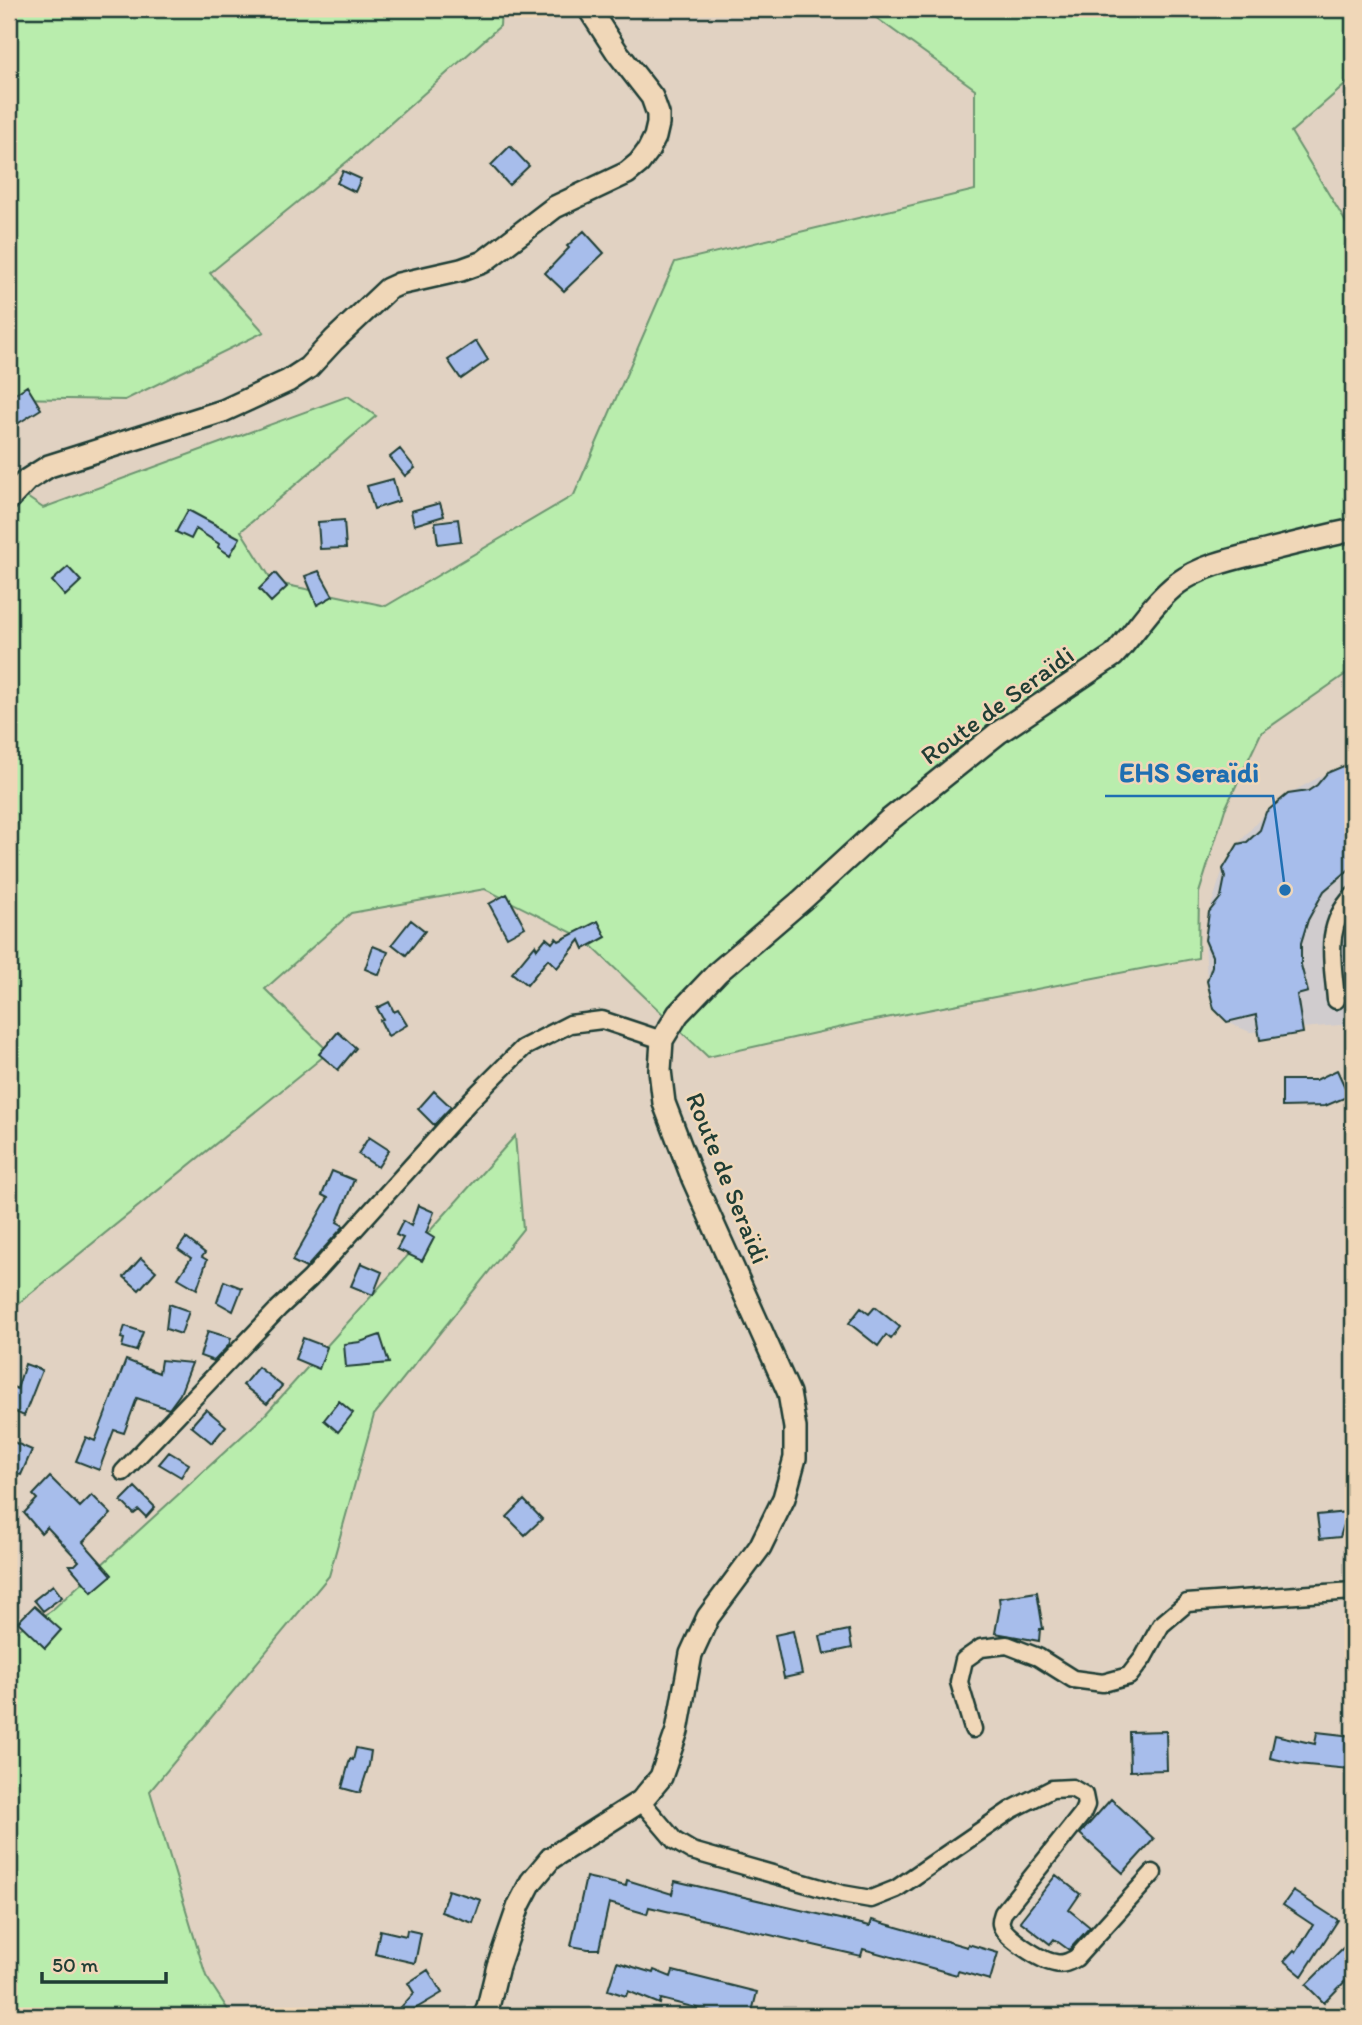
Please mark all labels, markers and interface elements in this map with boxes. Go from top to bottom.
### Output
street label: Route de Seraïdi [914,639,1080,771]
callout: EHS Seraïdi [1105,747,1273,796]
text: EHS Seraïdi [1119,755,1259,789]
street label: Route de Seraïdi [679,1088,777,1268]
scale bar [42,1941,166,1985]
text: 50 m [52,1952,99,1977]

